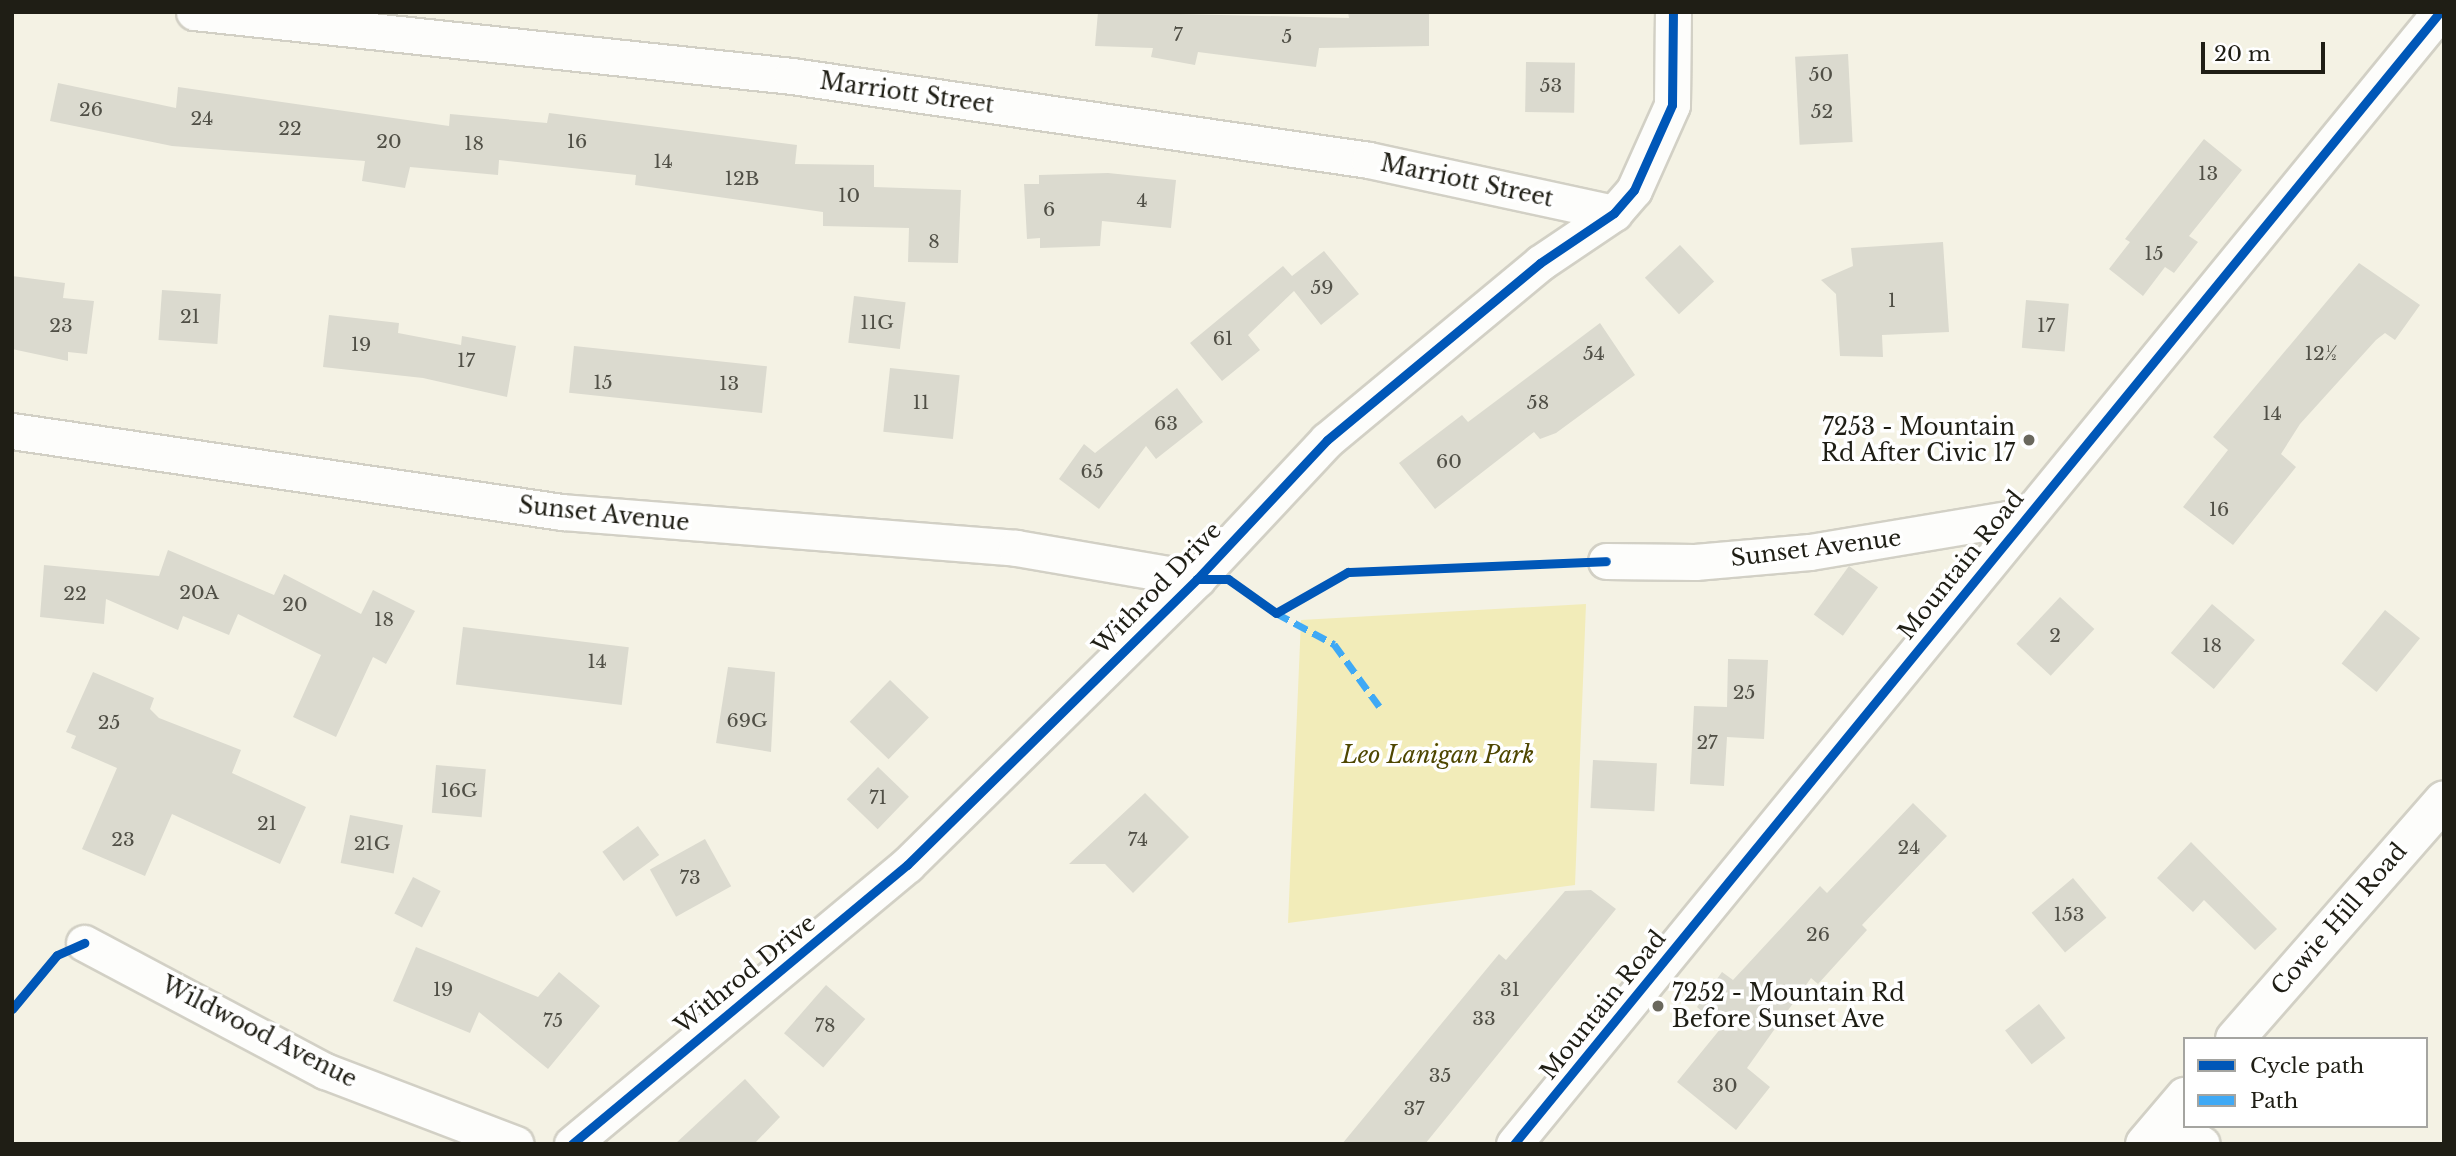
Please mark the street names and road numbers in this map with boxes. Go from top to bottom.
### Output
street label: Marriott Street [818,67,996,119]
street label: Marriott Street [1378,149,1556,213]
street label: Mountain Road [1892,485,2030,645]
street label: Sunset Avenue [517,491,691,537]
street label: Withrod Drive [1087,516,1227,660]
street label: Sunset Avenue [1729,524,1903,572]
street label: Cowie Hill Road [2266,837,2412,1001]
street label: Withrod Drive [669,909,821,1039]
street label: Mountain Road [1534,925,1672,1085]
street label: Wildwood Avenue [156,971,362,1093]

